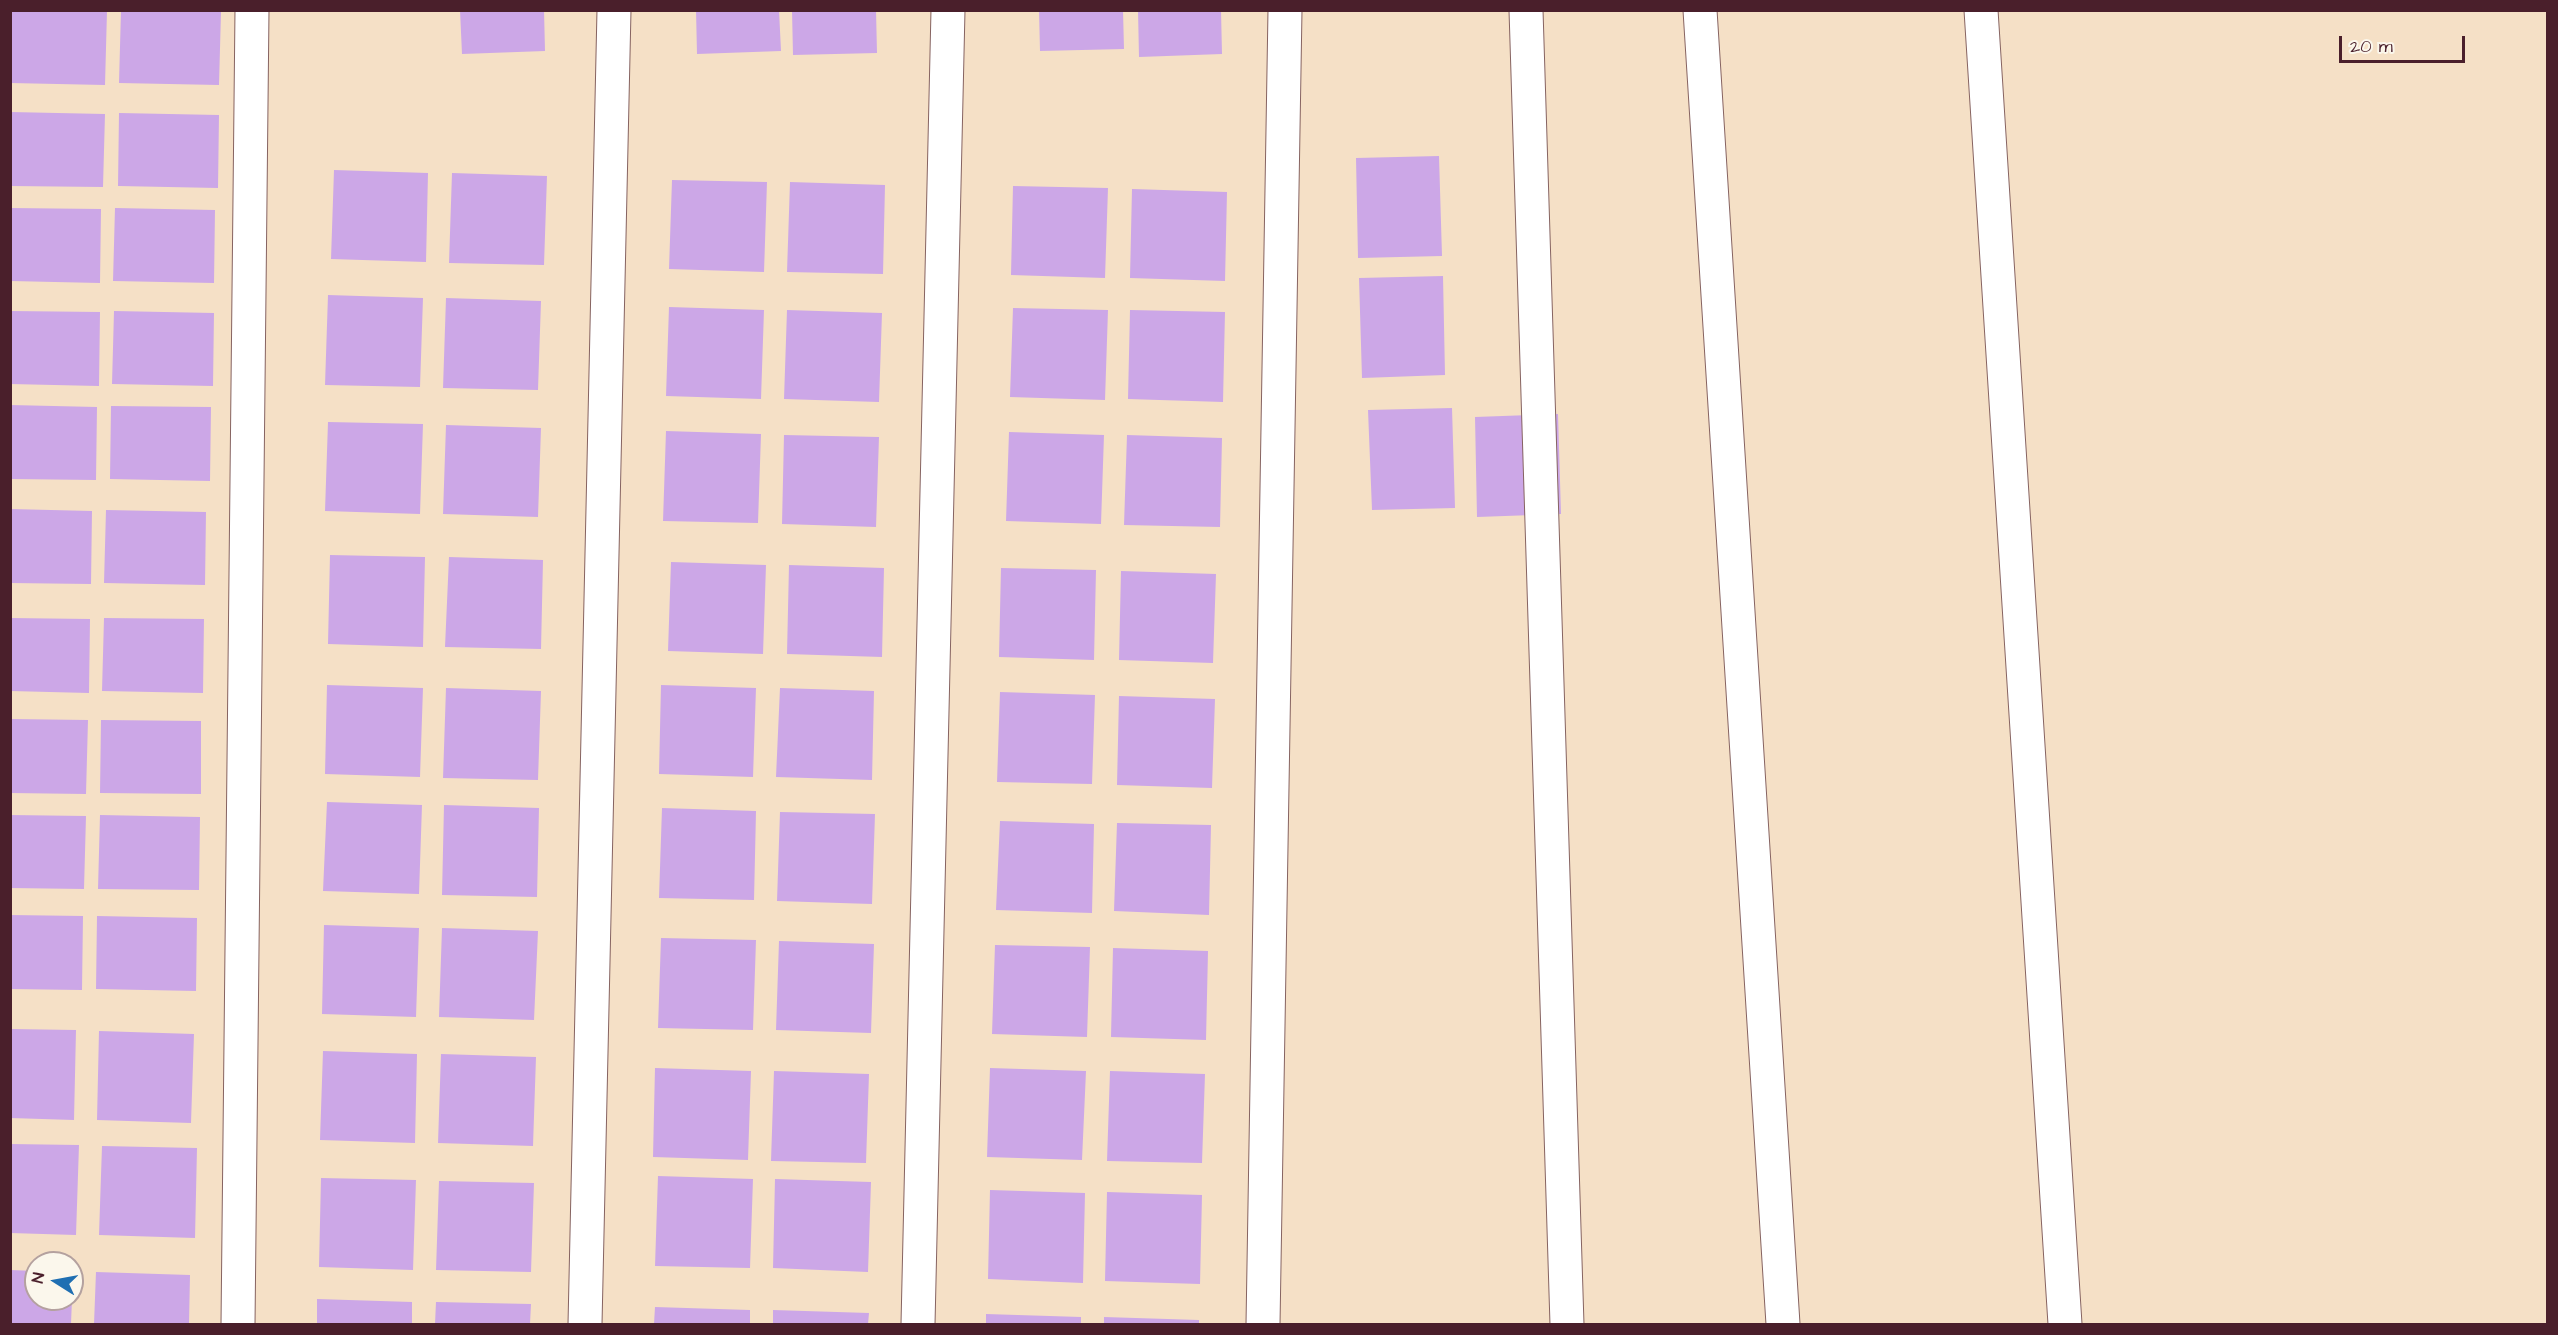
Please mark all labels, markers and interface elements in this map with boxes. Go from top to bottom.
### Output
scale bar [2342,24,2468,62]
text: 20 m [2350,34,2393,59]
north arrow [24,1251,84,1311]
text: N [27,1271,50,1285]

